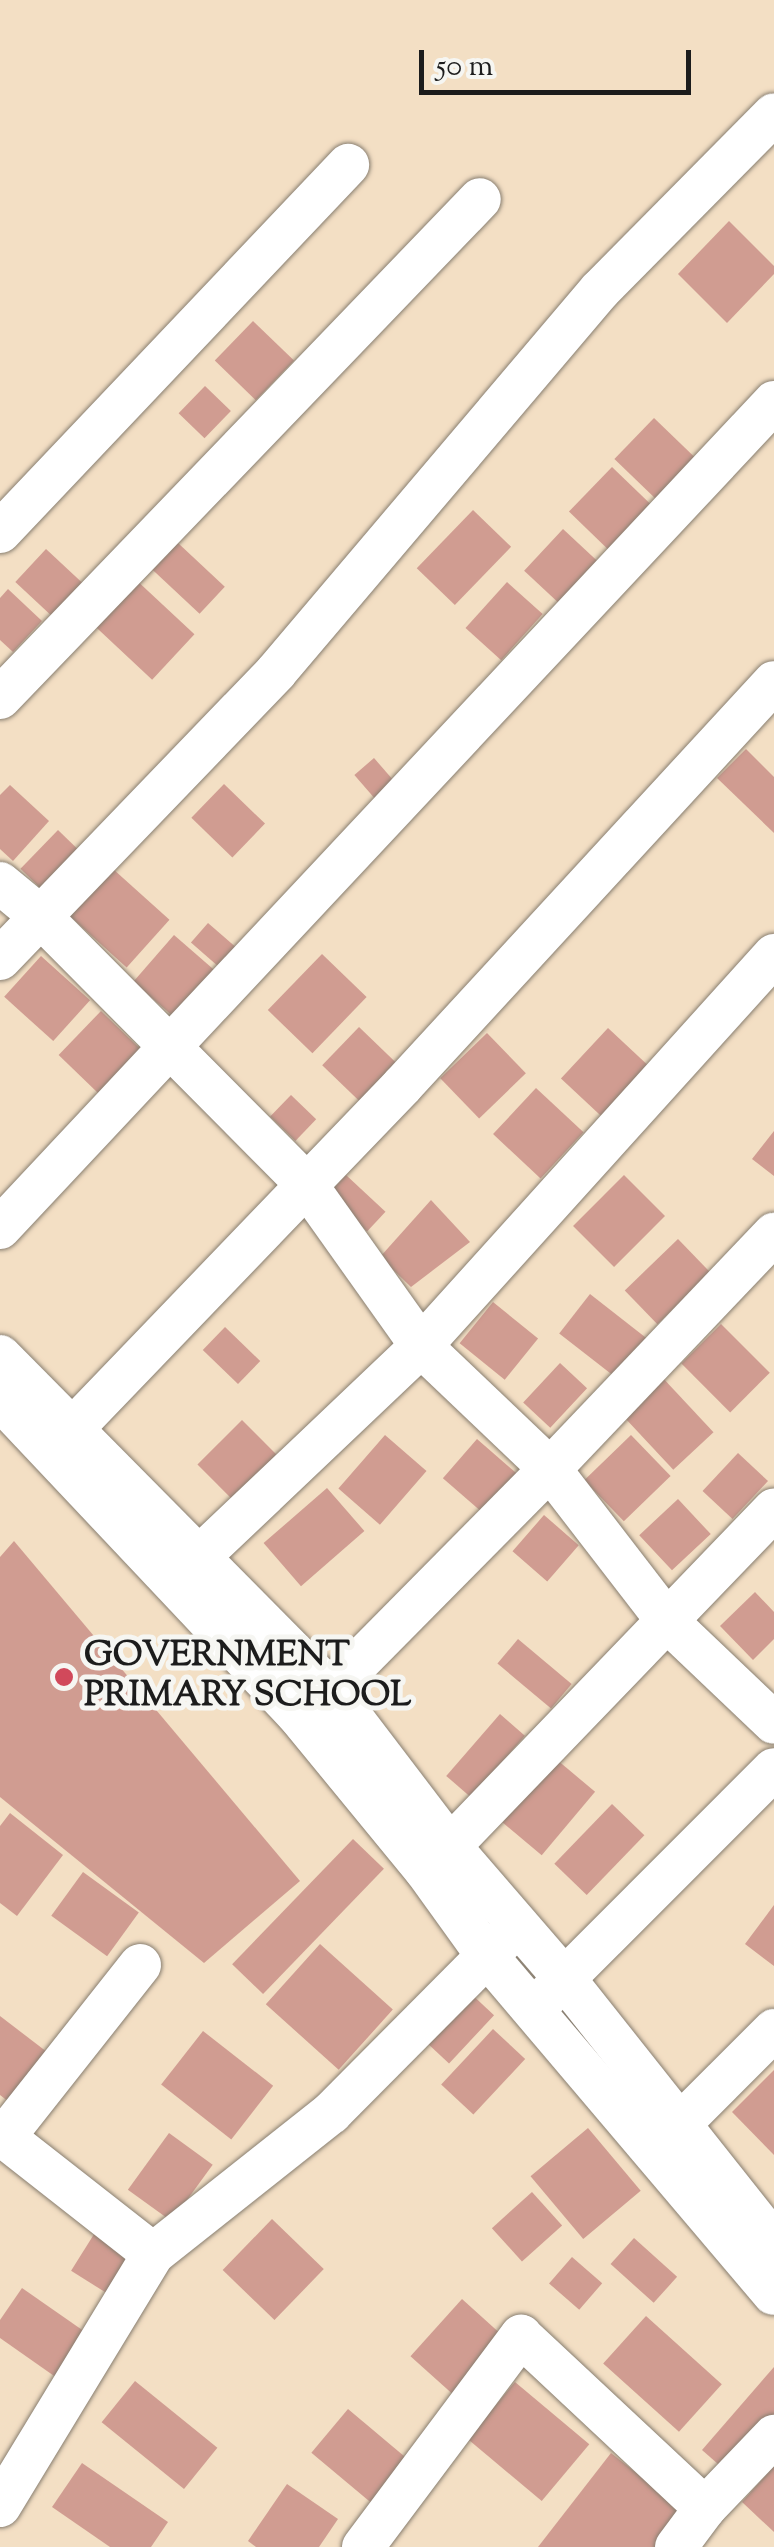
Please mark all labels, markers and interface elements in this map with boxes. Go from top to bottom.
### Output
scale bar [424,30,696,92]
text: 50 m [436,46,493,89]
place label: GOVERNMENT PRIMARY SCHOOL [84,1636,411,1718]
marker: GOVERNMENT PRIMARY SCHOOL [53,1666,75,1688]

